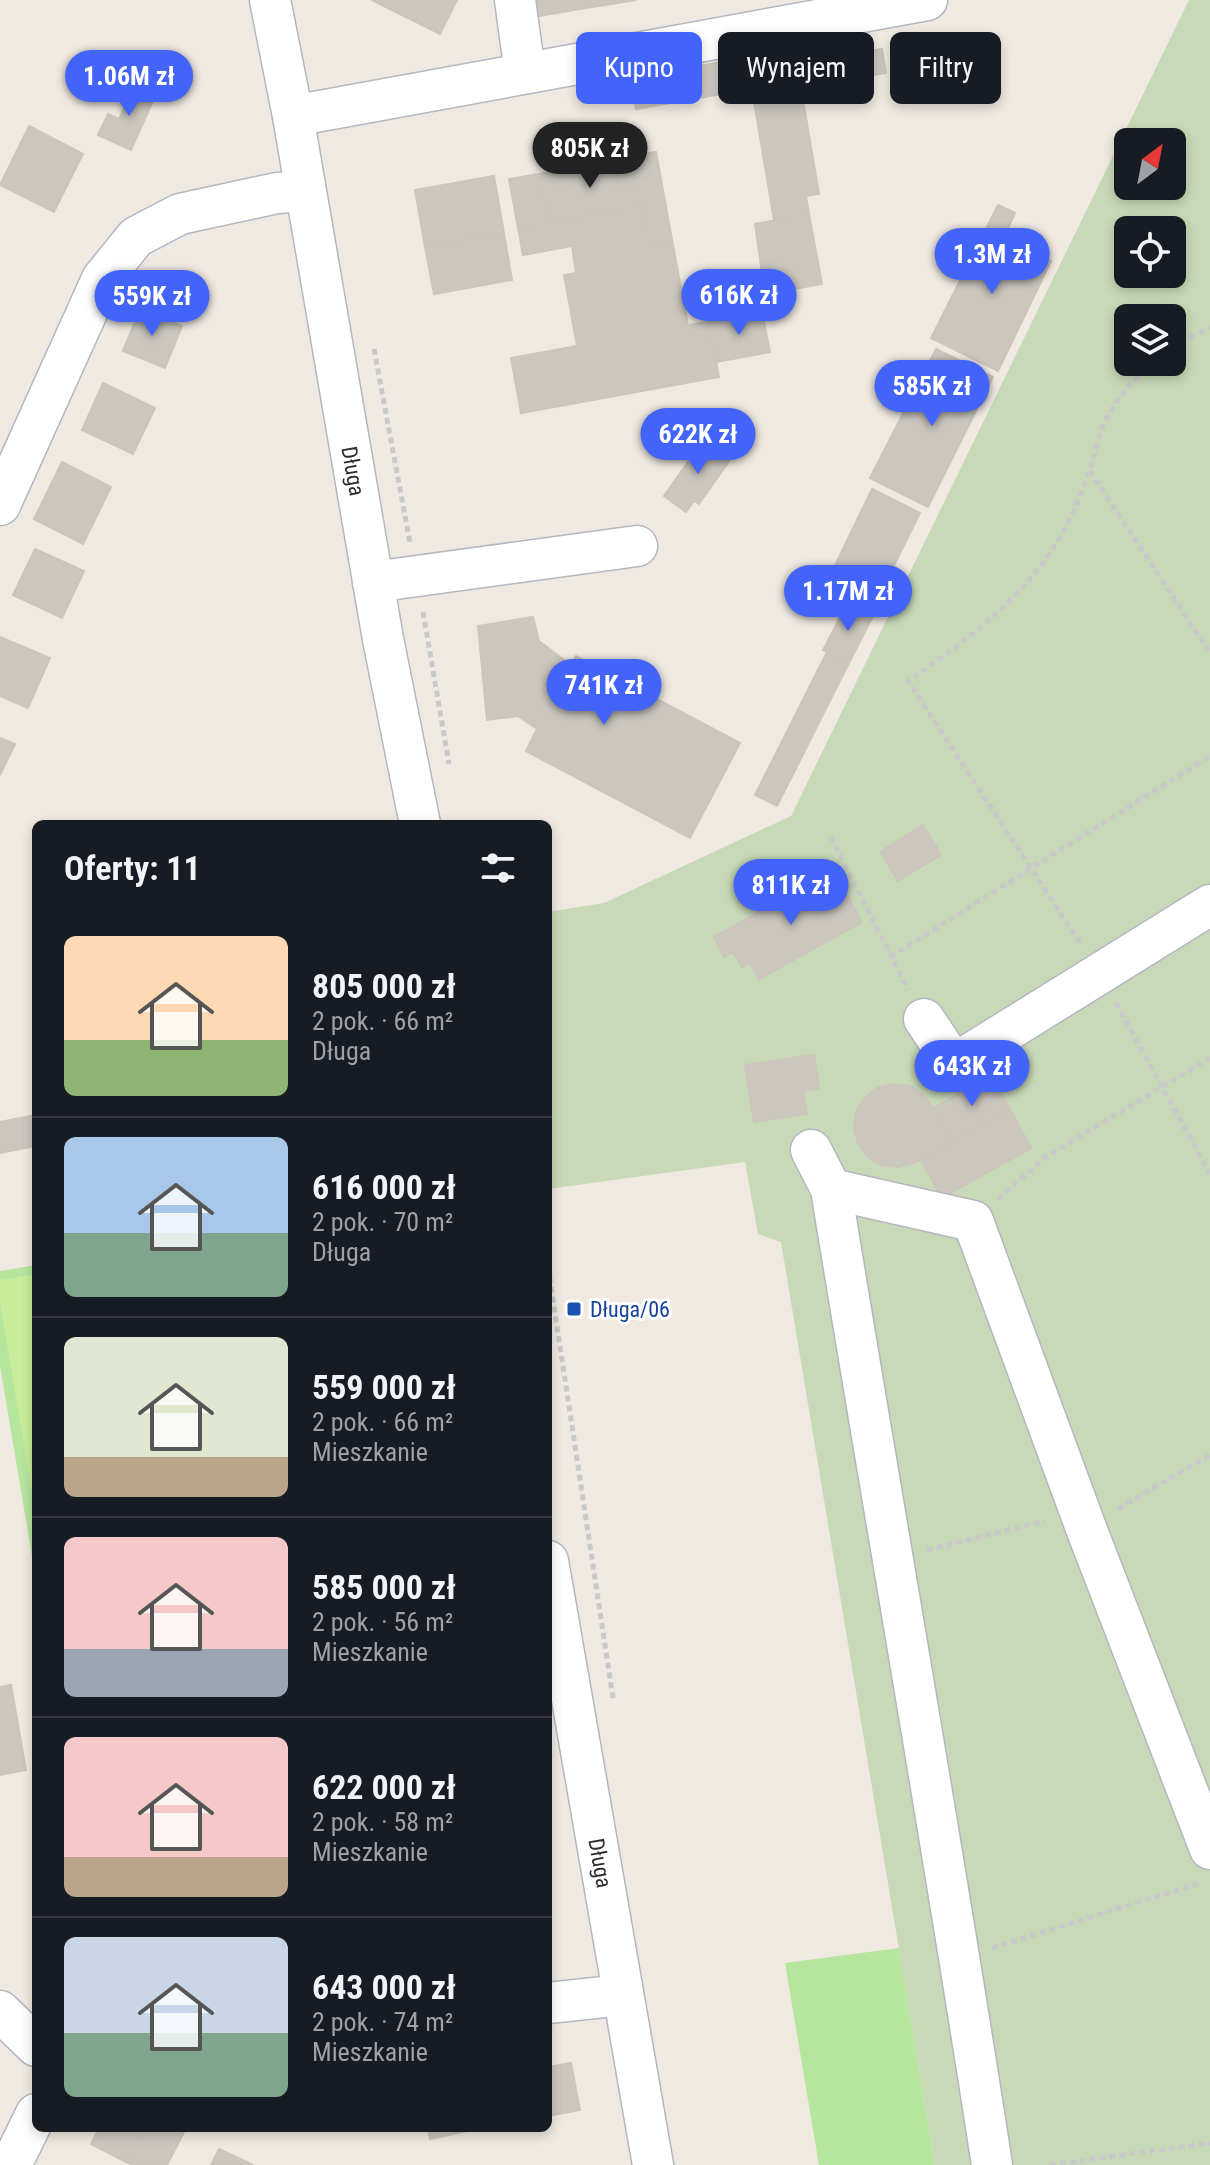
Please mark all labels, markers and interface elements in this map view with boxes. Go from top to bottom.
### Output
chip: Kupno [576,32,702,104]
chip: Wynajem [718,32,874,104]
chip: Filtry [890,32,1001,104]
pin: 1.06M zł [46,50,212,118]
text: 1.06M zł [83,61,175,91]
pin: 805K zł [516,122,664,190]
north arrow [1114,128,1186,200]
map controls [1114,128,1186,376]
text: 805K zł [551,133,629,163]
button: locate [1114,216,1186,288]
pin: 1.3M zł [918,228,1066,296]
text: 1.3M zł [953,239,1031,269]
pin: 616K zł [665,269,813,337]
pin: 559K zł [78,270,226,338]
text: 616K zł [700,280,778,310]
text: 559K zł [113,281,191,311]
button: layers [1114,304,1186,376]
pin: 585K zł [858,360,1006,428]
text: 585K zł [893,371,971,401]
pin: 622K zł [624,408,772,476]
text: 622K zł [659,419,737,449]
street label: Długa [336,444,370,498]
pin: 1.17M zł [765,565,931,633]
text: 1.17M zł [802,576,894,606]
pin: 741K zł [530,659,678,727]
text: 741K zł [565,670,643,700]
icon: filters [476,846,520,890]
text: Oferty: 11 [64,848,201,888]
pin: 811K zł [717,859,865,927]
text: 811K zł [752,870,830,900]
text: 805 000 zł [312,966,456,1006]
icon: home [128,968,224,1064]
text: 2 pok. · 66 m² [312,1006,453,1036]
text: Długa [312,1036,371,1066]
pin: 643K zł [898,1040,1046,1108]
text: 643K zł [933,1051,1011,1081]
text: 616 000 zł [312,1167,456,1207]
icon: home [128,1169,224,1265]
text: 2 pok. · 70 m² [312,1207,453,1237]
text: Długa [312,1237,371,1267]
place label: Długa/06 [590,1297,670,1322]
marker: Długa/06 [565,1300,583,1318]
text: 559 000 zł [312,1367,456,1407]
icon: home [128,1369,224,1465]
text: 2 pok. · 66 m² [312,1407,453,1437]
text: Mieszkanie [312,1437,428,1467]
text: 585 000 zł [312,1567,456,1607]
icon: home [128,1569,224,1665]
text: 2 pok. · 56 m² [312,1607,453,1637]
text: Mieszkanie [312,1637,428,1667]
text: 622 000 zł [312,1767,456,1807]
icon: home [128,1769,224,1865]
text: 2 pok. · 58 m² [312,1807,453,1837]
street label: Długa [583,1836,617,1890]
text: Mieszkanie [312,1837,428,1867]
text: 643 000 zł [312,1967,456,2007]
icon: home [128,1969,224,2065]
text: 2 pok. · 74 m² [312,2007,453,2037]
text: Mieszkanie [312,2037,428,2067]

